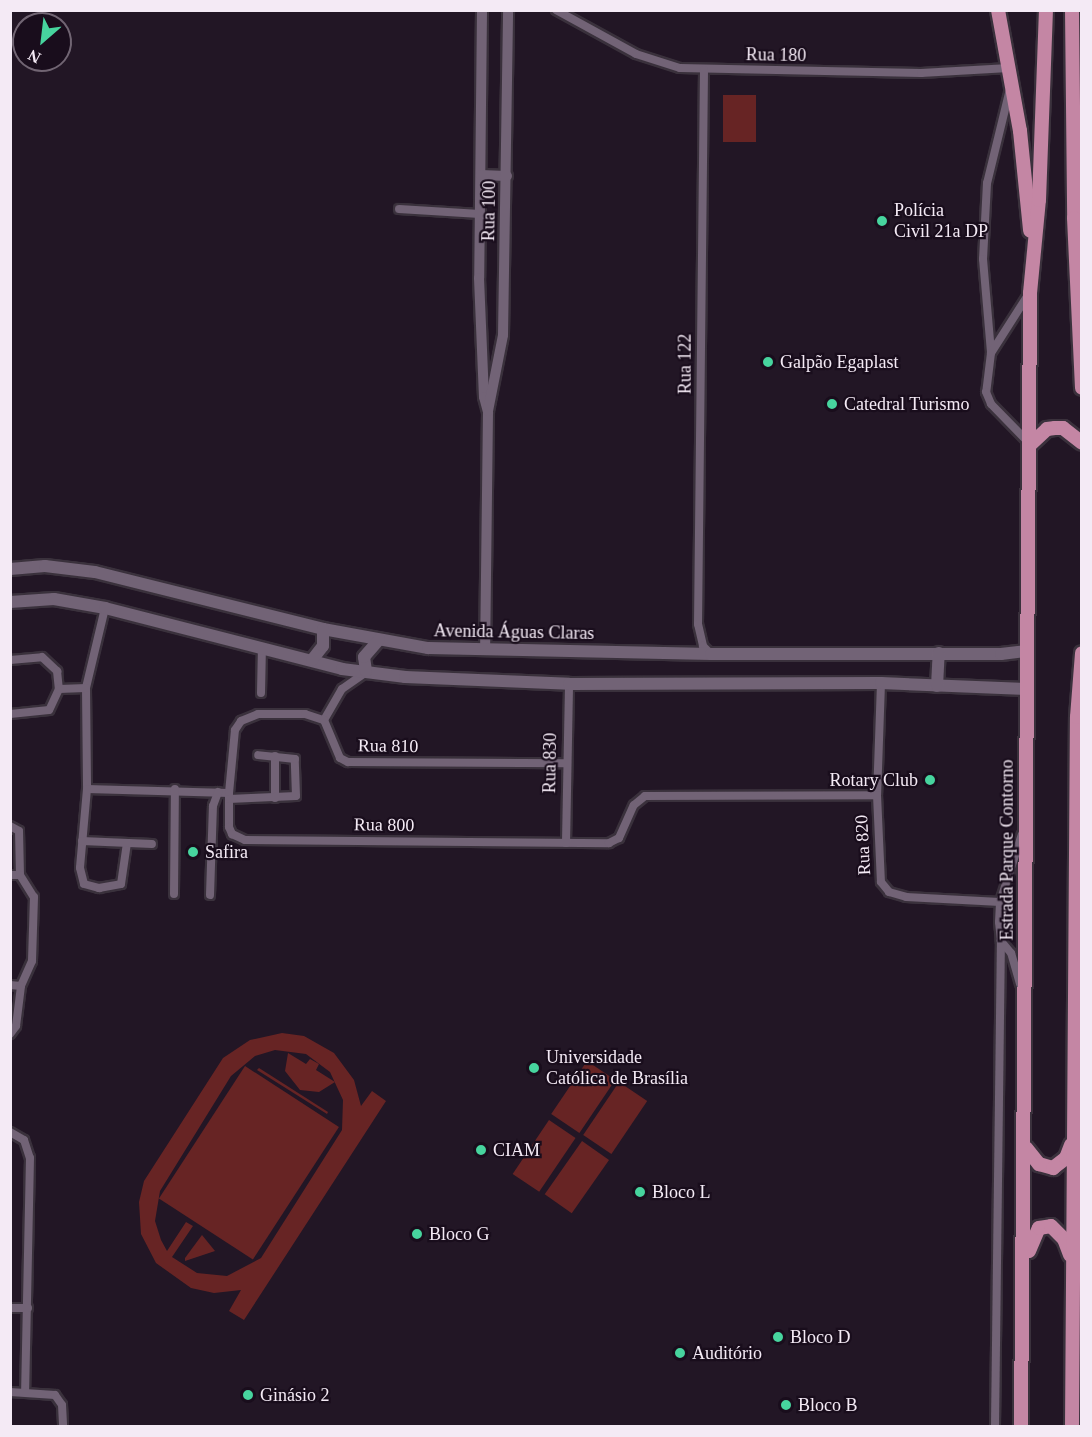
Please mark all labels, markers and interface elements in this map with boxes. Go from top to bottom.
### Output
north arrow [12,12,72,72]
street label: Rua 180 [746,44,806,66]
text: N [25,46,43,67]
street label: Rua 100 [478,181,500,241]
place label: Polícia Civil 21a DP [894,200,988,242]
marker: Polícia Civil 21a DP [875,214,889,228]
street label: Rua 122 [674,334,696,394]
place label: Galpão Egaplast [780,351,898,373]
marker: Galpão Egaplast [761,355,775,369]
place label: Catedral Turismo [844,393,970,415]
marker: Catedral Turismo [825,397,839,411]
street label: Avenida Águas Claras [434,620,594,644]
street label: Rua 830 [539,733,561,793]
street label: Rua 810 [358,735,418,757]
street label: Estrada Parque Contorno [996,760,1018,940]
place label: Rotary Club [830,769,918,791]
marker: Rotary Club [923,773,937,787]
street label: Rua 800 [354,814,414,836]
street label: Rua 820 [851,814,875,876]
place label: Safira [205,841,248,863]
marker: Safira [186,845,200,859]
place label: Universidade Católica de Brasília [546,1047,688,1090]
marker: Universidade Católica de Brasília [527,1061,541,1075]
place label: CIAM [493,1139,540,1161]
marker: CIAM [474,1143,488,1157]
place label: Bloco L [652,1181,710,1203]
marker: Bloco L [633,1185,647,1199]
place label: Bloco G [429,1223,489,1245]
marker: Bloco G [410,1227,424,1241]
place label: Bloco D [790,1326,850,1348]
marker: Bloco D [771,1330,785,1344]
place label: Auditório [692,1342,762,1364]
marker: Auditório [673,1346,687,1360]
place label: Ginásio 2 [260,1384,329,1406]
marker: Ginásio 2 [241,1388,255,1402]
place label: Bloco B [798,1394,858,1416]
marker: Bloco B [779,1398,793,1412]

